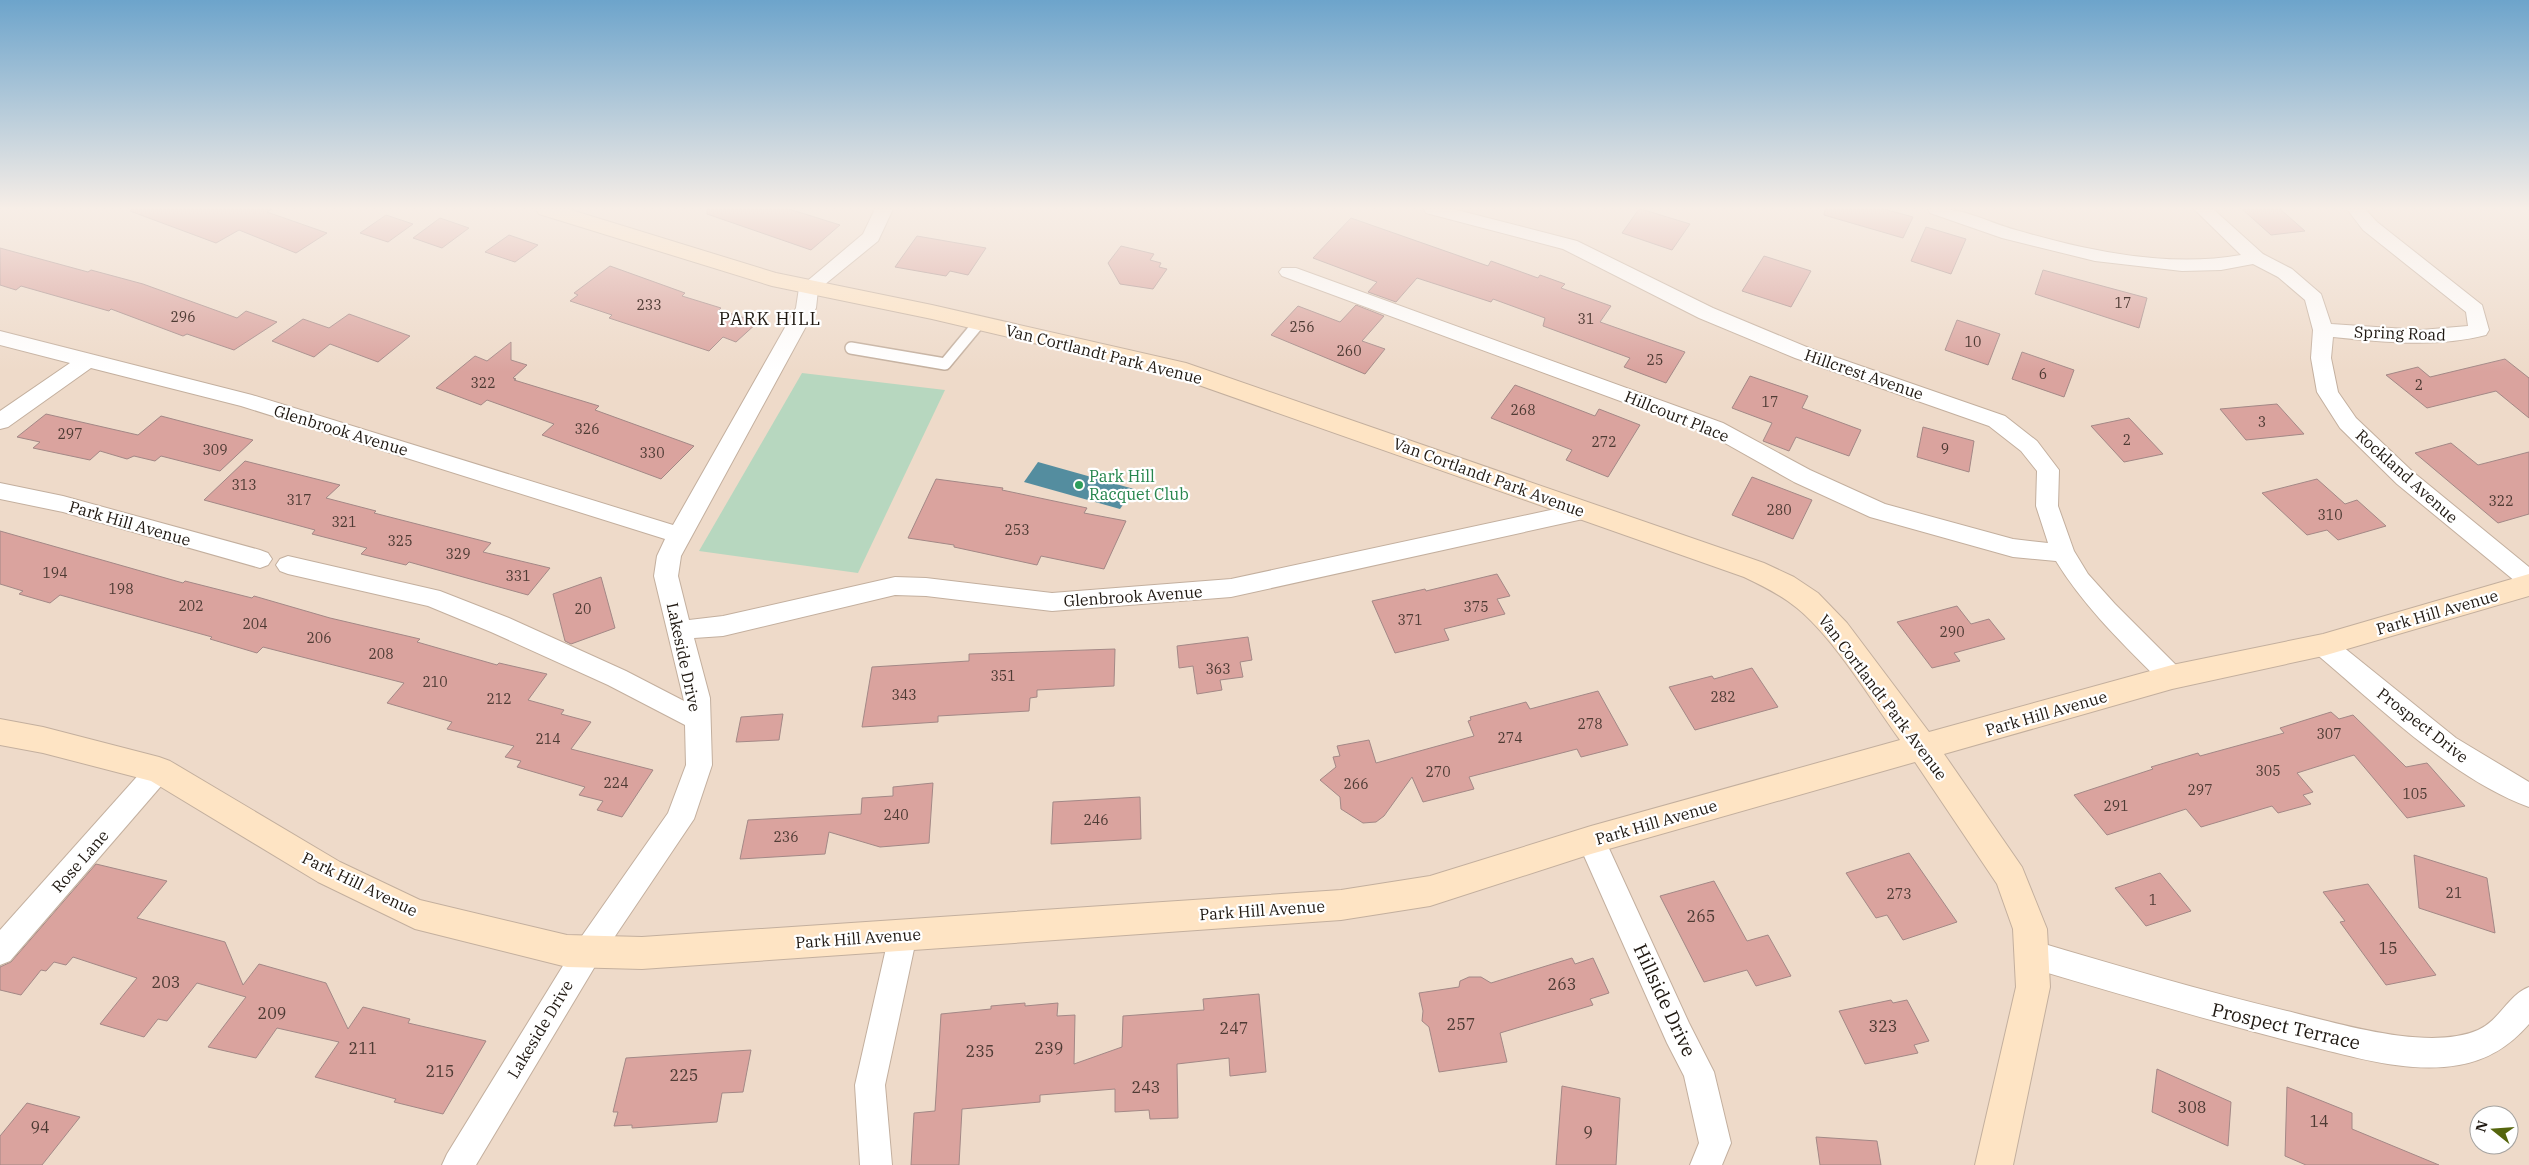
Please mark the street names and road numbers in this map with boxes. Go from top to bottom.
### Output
street label: Van Cortlandt Park Avenue [1004,320,1204,388]
street label: Spring Road [2354,321,2447,345]
street label: Hillcrest Avenue [1802,344,1926,404]
street label: Hillcourt Place [1622,386,1732,446]
street label: Glenbrook Avenue [271,400,411,460]
street label: Rockland Avenue [2352,425,2462,527]
street label: Van Cortlandt Park Avenue [1391,433,1587,521]
street label: Park Hill Avenue [67,496,193,550]
street label: Glenbrook Avenue [1063,581,1203,611]
street label: Park Hill Avenue [2374,585,2500,639]
street label: Lakeside Drive [663,601,705,713]
street label: Van Cortlandt Park Avenue [1814,610,1952,784]
street label: Prospect Drive [2373,683,2473,767]
street label: Park Hill Avenue [1983,686,2109,740]
street label: Park Hill Avenue [1593,795,1719,849]
street label: Rose Lane [47,826,113,896]
street label: Park Hill Avenue [299,847,421,921]
street label: Park Hill Avenue [1199,896,1325,924]
street label: Park Hill Avenue [795,924,921,952]
street label: Hillside Drive [1628,940,1702,1060]
street label: Lakeside Drive [503,976,577,1082]
street label: Prospect Terrace [2209,997,2363,1055]

